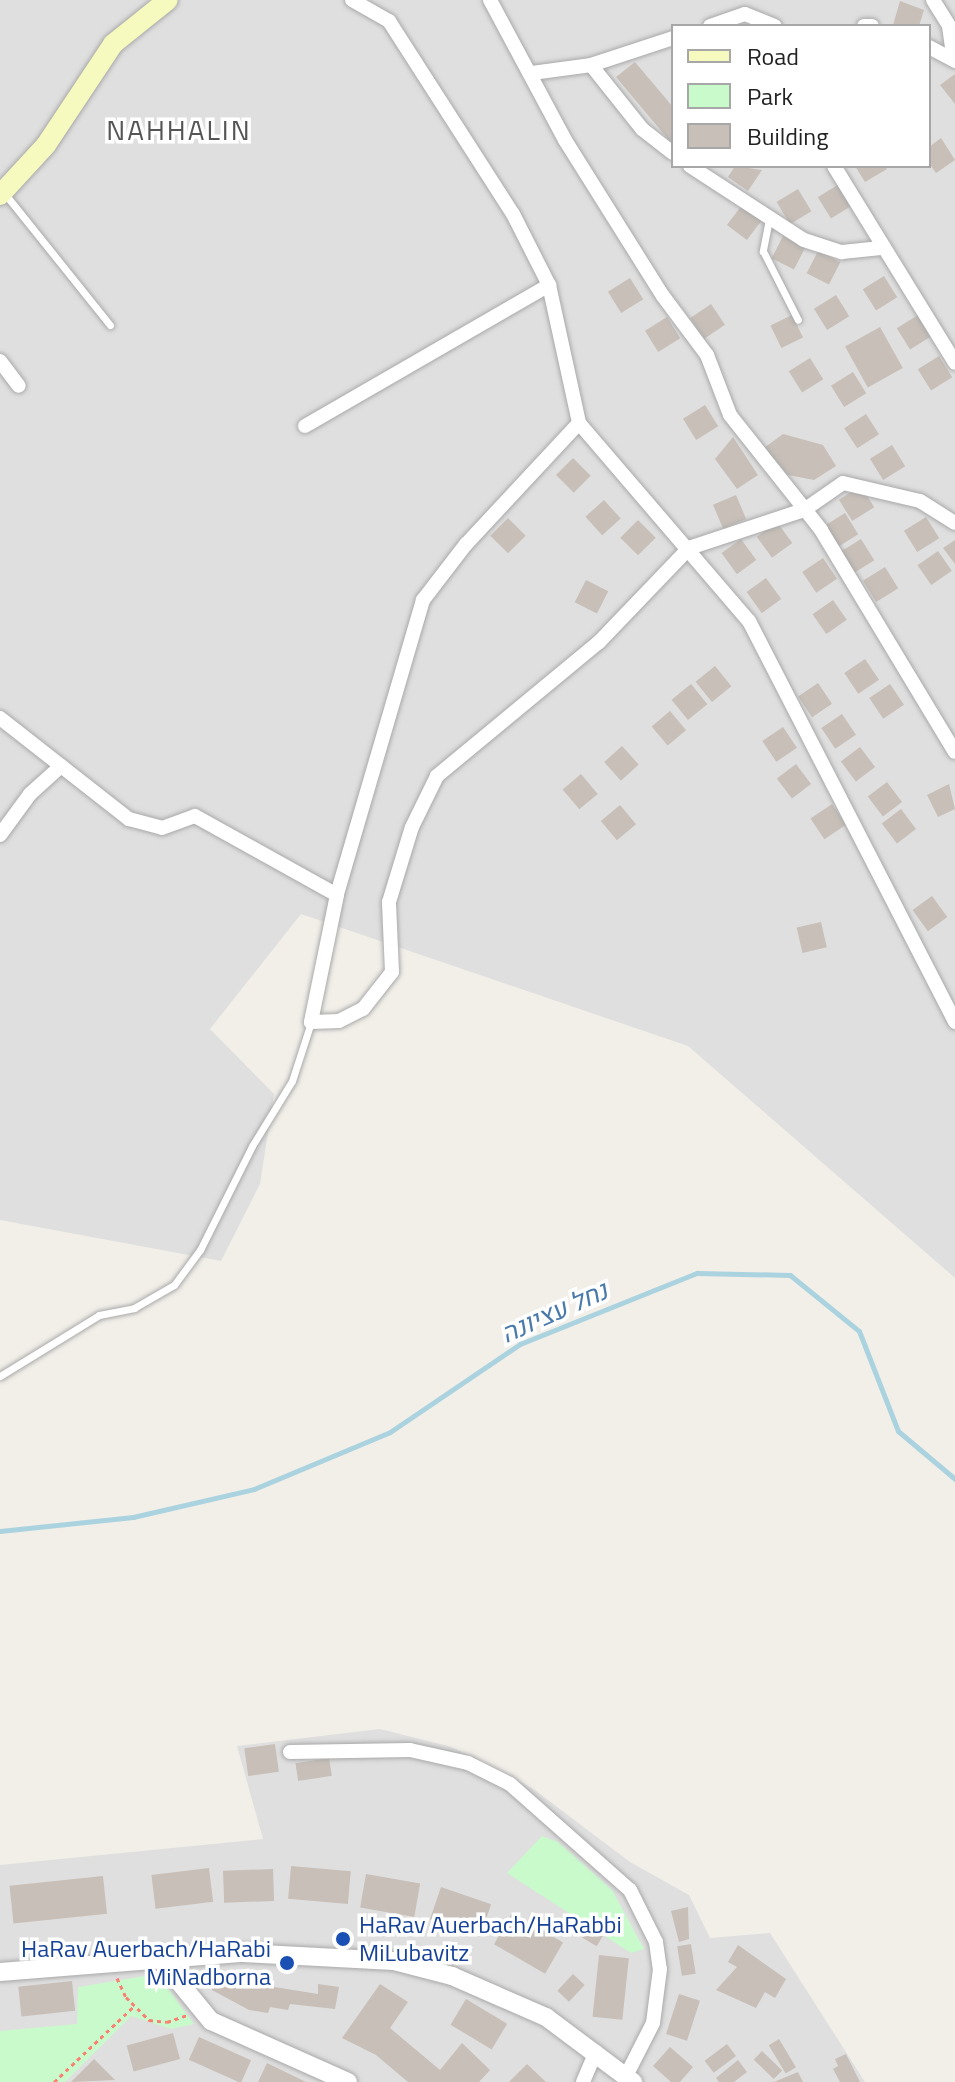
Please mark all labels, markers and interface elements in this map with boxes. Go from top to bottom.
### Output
legend [671,24,931,168]
text: Road [747,38,799,74]
text: Park [747,78,793,114]
district label: NAHHALIN [106,113,252,147]
text: Building [747,118,829,154]
water label: נחל עציונה [496,1275,612,1349]
place label: HaRav Auerbach/HaRabbi MiLubavitz [359,1911,622,1967]
marker: HaRav Auerbach/HaRabbi MiLubavitz [334,1930,352,1948]
place label: HaRav Auerbach/HaRabi MiNadborna [21,1935,271,1991]
marker: HaRav Auerbach/HaRabi MiNadborna [278,1954,296,1972]

